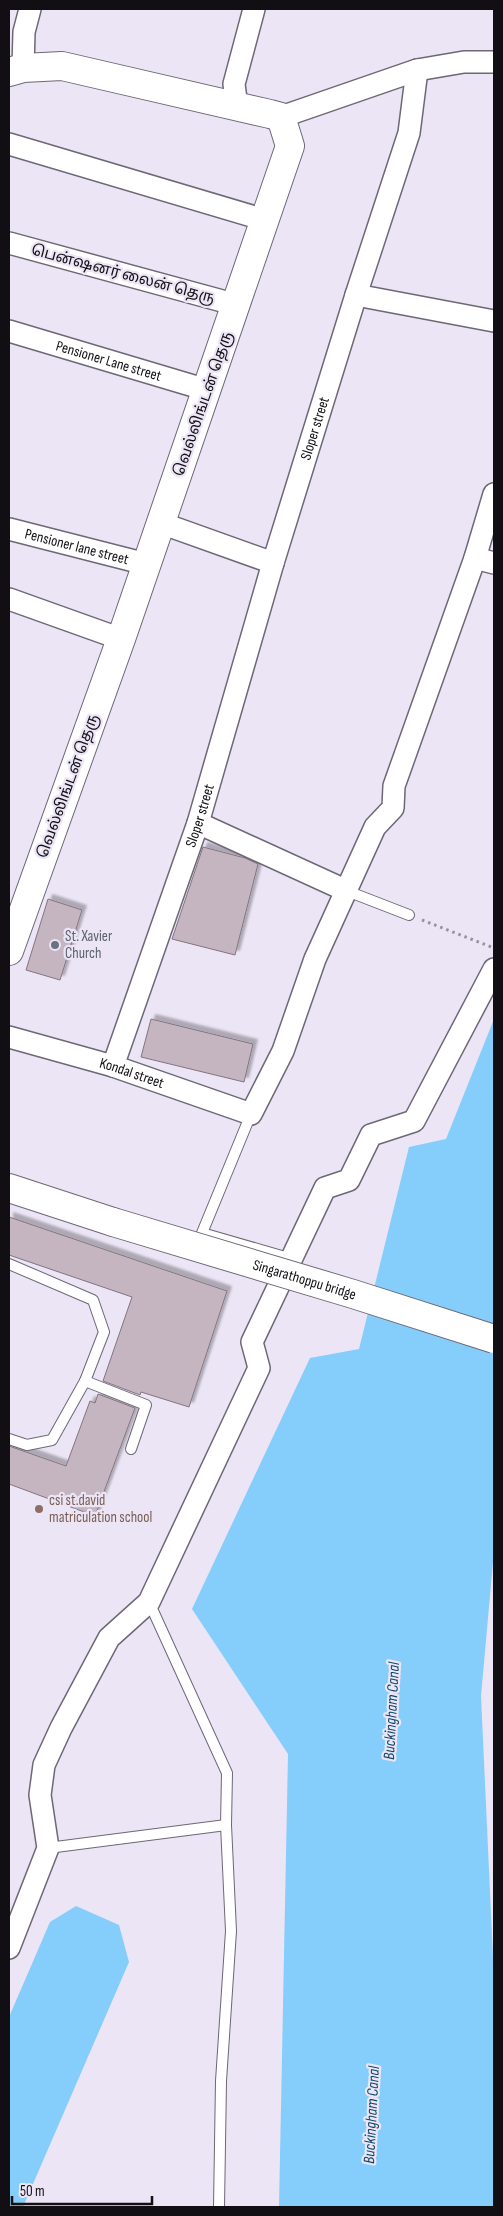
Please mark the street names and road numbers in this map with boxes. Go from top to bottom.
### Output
street label: பென்ஷனர் லைன் தெரு [29,240,217,309]
street label: வெல்லிங்டன் தெரு [169,329,238,479]
street label: Pensioner Lane street [54,336,164,386]
street label: Sloper street [296,394,334,462]
street label: Pensioner lane street [23,524,131,569]
street label: வெல்லிங்டன் தெரு [33,711,104,861]
street label: Sloper street [181,781,218,850]
street label: Kondal street [97,1053,167,1093]
street label: Singarathoppu bridge [251,1255,359,1304]

